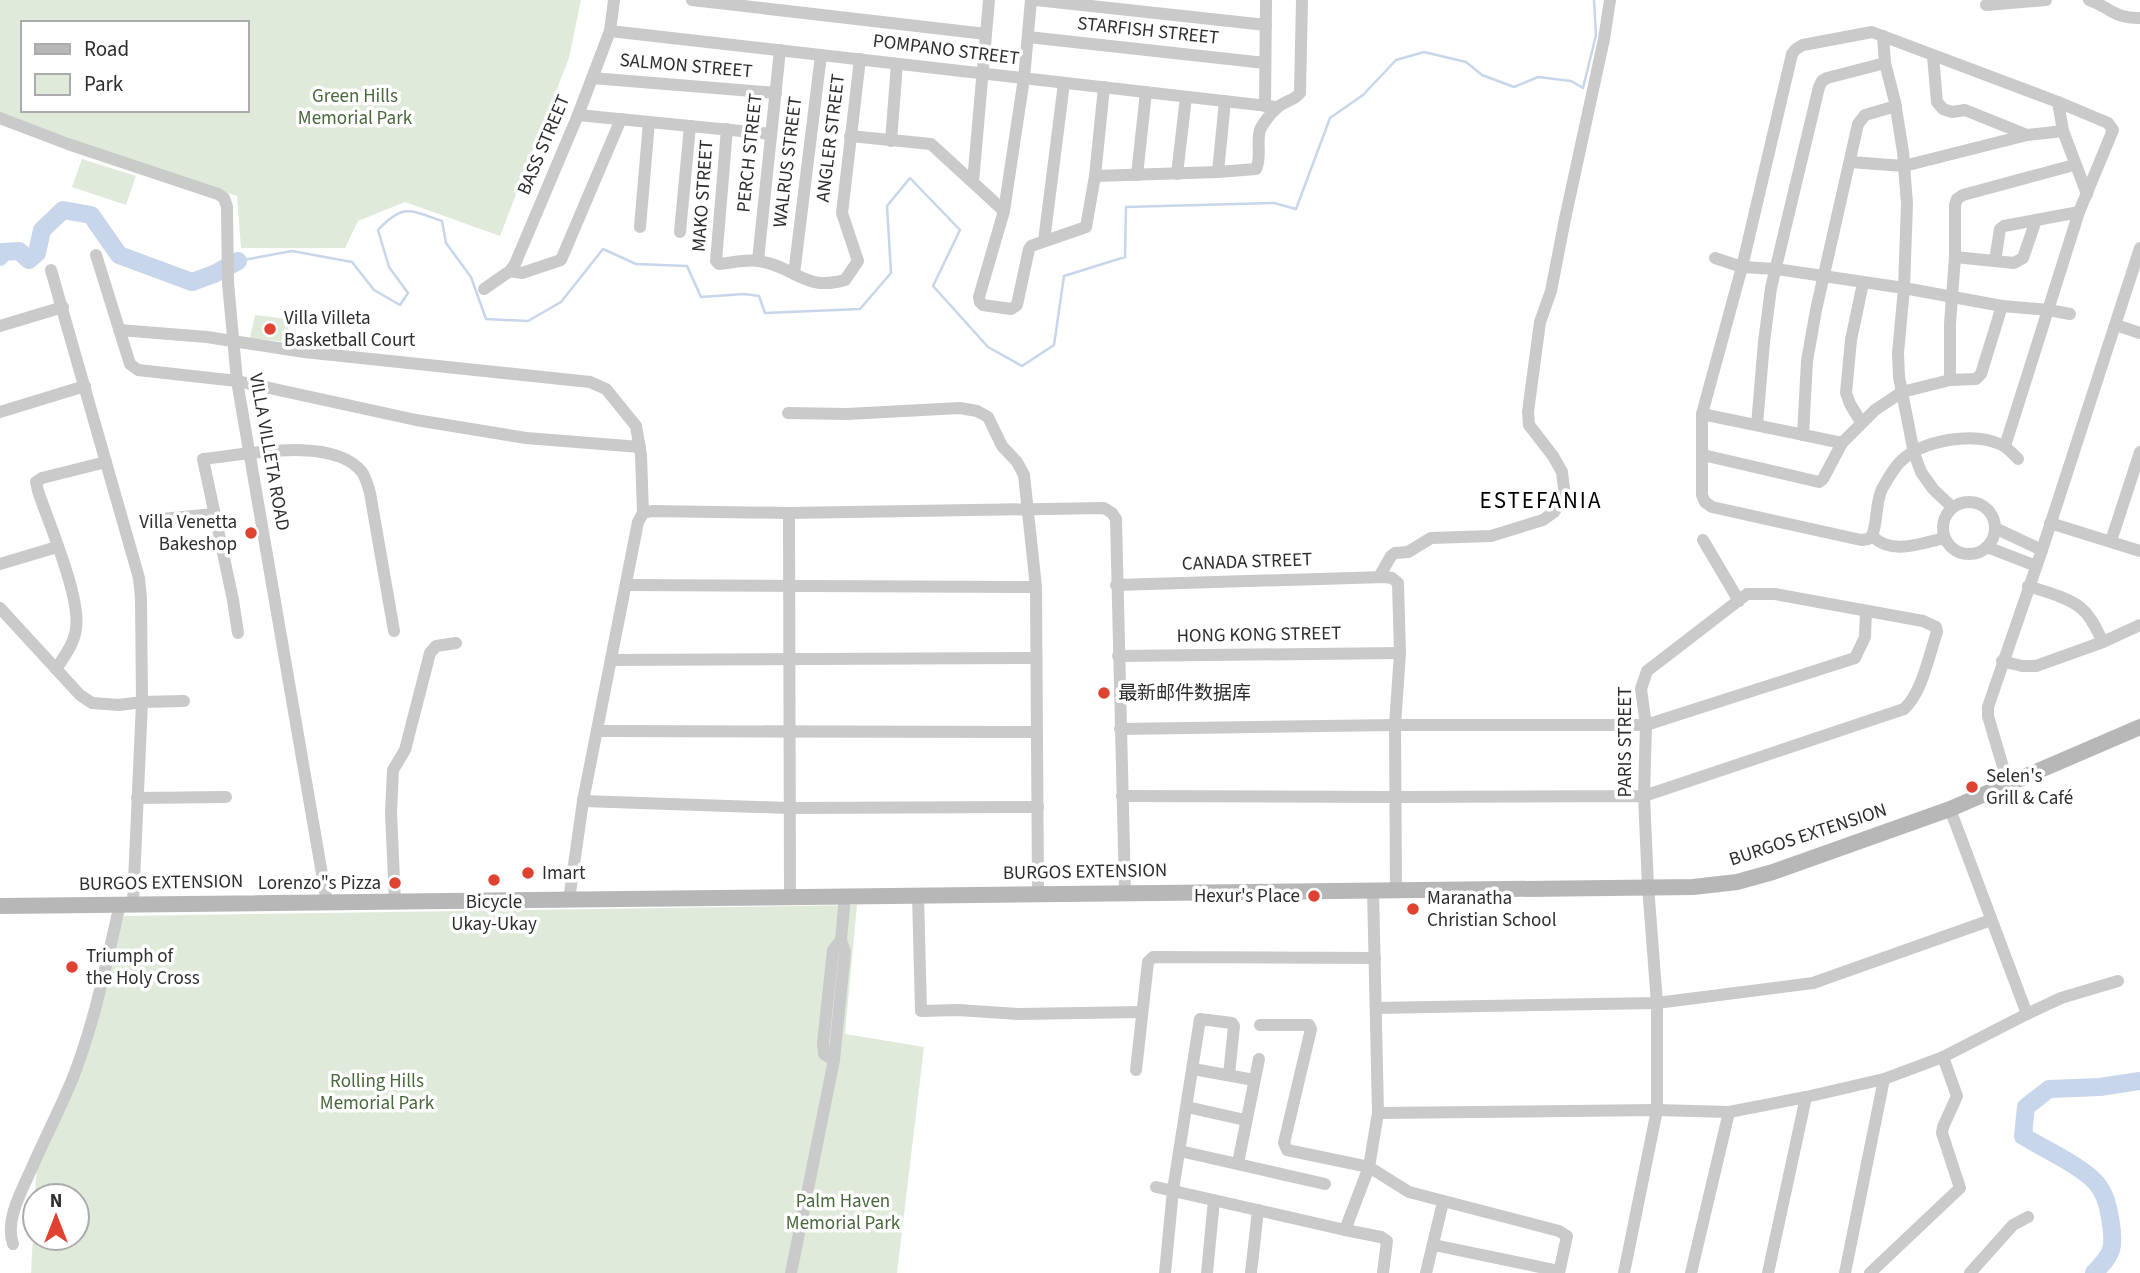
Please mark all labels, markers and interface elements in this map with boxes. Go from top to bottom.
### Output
street label: STARFISH STREET [1076,10,1220,52]
legend [21,21,248,112]
street label: POMPANO STREET [871,28,1021,72]
text: Road [84,34,129,64]
street label: SALMON STREET [618,47,754,85]
text: Park [84,69,124,99]
street label: ANGLER STREET [810,72,852,204]
park label: Green Hills Memorial Park [298,83,413,132]
street label: BASS STREET [511,91,577,199]
street label: PERCH STREET [730,92,770,214]
street label: WALRUS STREET [767,95,809,229]
street label: MAKO STREET [686,139,720,253]
place label: Villa Villeta Basketball Court [284,305,416,354]
marker: Villa Villeta Basketball Court [262,321,278,337]
street label: VILLA VILLETA ROAD [242,371,296,533]
district label: ESTEFANIA [1480,484,1602,517]
place label: Villa Venetta Bakeshop [139,509,237,558]
marker: Villa Venetta Bakeshop [243,525,259,541]
street label: CANADA STREET [1181,546,1313,578]
street label: HONG KONG STREET [1176,620,1342,650]
place label: 最新邮件数据库 [1118,680,1251,707]
marker: 最新邮件数据库 [1096,685,1112,701]
street label: PARIS STREET [1612,687,1639,797]
place label: Selen's Grill & Café [1986,763,2073,812]
marker: Selen's Grill & Café [1964,779,1980,795]
street label: BURGOS EXTENSION [1726,797,1890,873]
street label: BURGOS EXTENSION [1003,857,1167,887]
place label: Imart [542,860,586,887]
marker: Imart [520,865,536,881]
street label: BURGOS EXTENSION [79,868,243,898]
place label: Lorenzo"s Pizza [258,870,381,897]
marker: Bicycle Ukay-Ukay [486,872,502,888]
marker: Lorenzo"s Pizza [387,875,403,891]
place label: Hexur's Place [1194,883,1300,910]
place label: Maranatha Christian School [1427,885,1557,934]
marker: Hexur's Place [1306,888,1322,904]
place label: Bicycle Ukay-Ukay [451,889,537,938]
marker: Maranatha Christian School [1405,901,1421,917]
place label: Triumph of the Holy Cross [86,943,200,992]
marker: Triumph of the Holy Cross [64,959,80,975]
park label: Rolling Hills Memorial Park [320,1068,435,1117]
north arrow [21,1182,91,1252]
text: N [50,1188,62,1215]
park label: Palm Haven Memorial Park [786,1188,901,1237]

